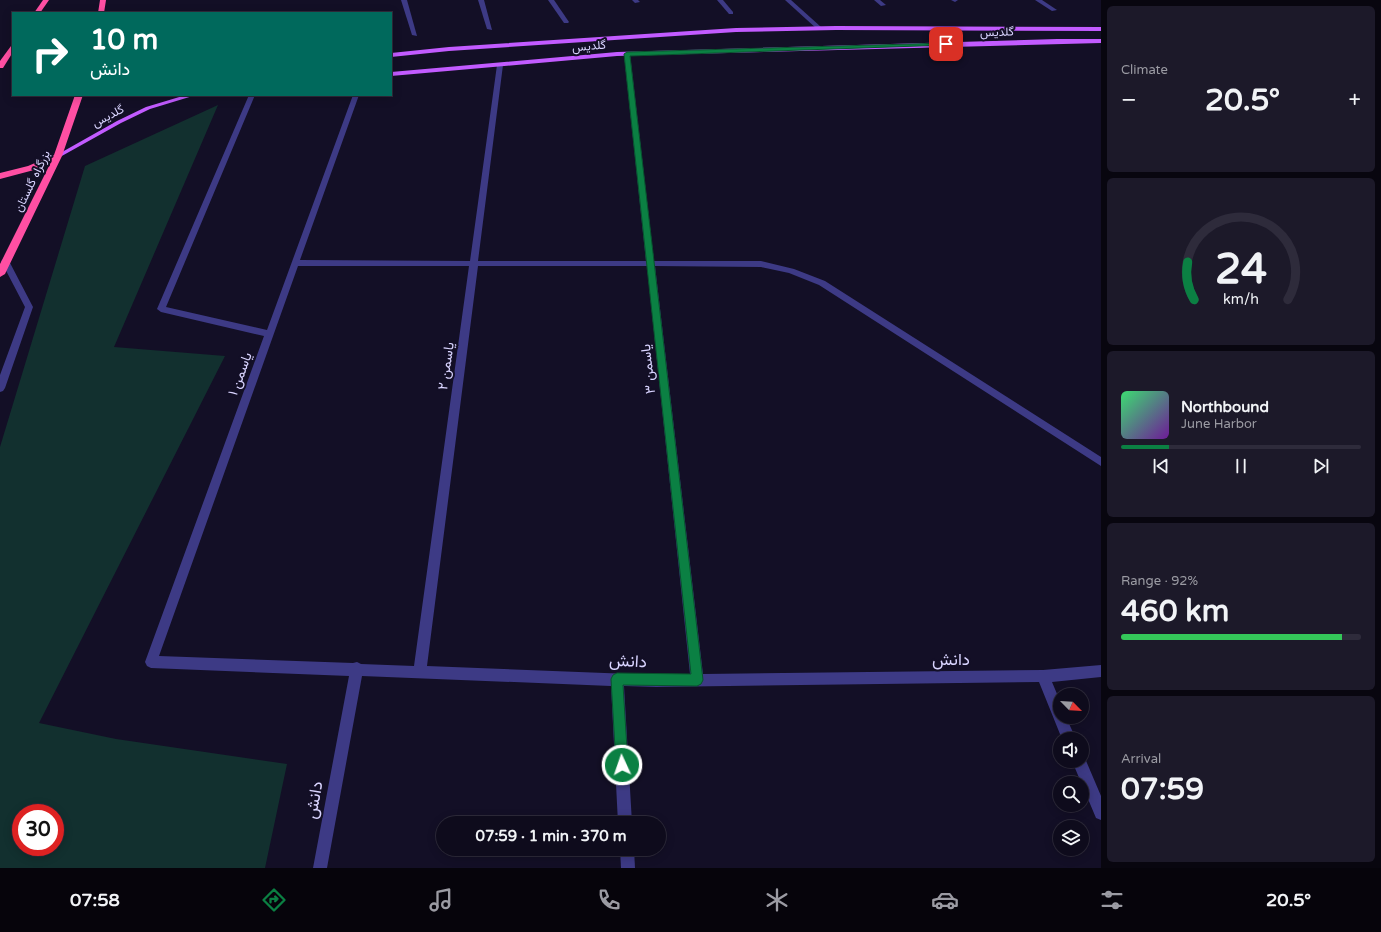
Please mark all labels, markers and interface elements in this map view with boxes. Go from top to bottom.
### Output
text: 10 m [90,23,158,57]
street label: گلدیس [980,24,1014,41]
pin [929,27,963,61]
icon: right [24,28,76,80]
icon: arrive [935,33,957,55]
street label: گلدیس [571,38,607,55]
text: دانش [90,58,130,80]
text: Climate [1121,62,1168,78]
text: 20.5° [1205,82,1280,119]
text: − [1121,87,1137,113]
text: + [1349,87,1361,113]
street label: گلدیس [90,102,127,131]
street label: بزرگراه گلستان [11,148,54,215]
text: 24 [1215,244,1267,294]
text: km/h [1223,290,1259,307]
street label: یاسمن ۲ [434,341,458,391]
street label: یاسمن ۳ [637,343,659,395]
street label: یاسمن ۱ [224,350,256,398]
text: Northbound [1181,398,1269,416]
text: June Harbor [1181,416,1257,432]
icon: previous [1150,455,1172,477]
icon: pause [1230,455,1252,477]
icon: next [1310,455,1332,477]
text: Range · 92% [1121,573,1198,589]
text: 460 km [1121,593,1229,630]
street label: دانش [932,649,970,670]
street label: دانش [608,650,648,672]
north arrow [1053,688,1089,724]
map controls [1053,688,1089,856]
button: sound [1053,732,1089,768]
position arrow [601,744,643,786]
text: Arrival [1121,751,1161,767]
text: 07:59 [1121,771,1204,808]
button: search [1053,776,1089,812]
street label: دانش [300,779,328,821]
speed limit sign: 30 [12,804,64,856]
button: layers [1053,820,1089,856]
text: 07:59 · 1 min · 370 m [476,827,626,845]
icon: directions [260,886,288,914]
icon: music [427,886,455,914]
icon: phone [595,886,623,914]
icon: climate [763,886,791,914]
icon: car [931,886,959,914]
icon: filters [1098,886,1126,914]
text: 07:58 [70,889,120,911]
text: 20.5° [1266,889,1311,911]

